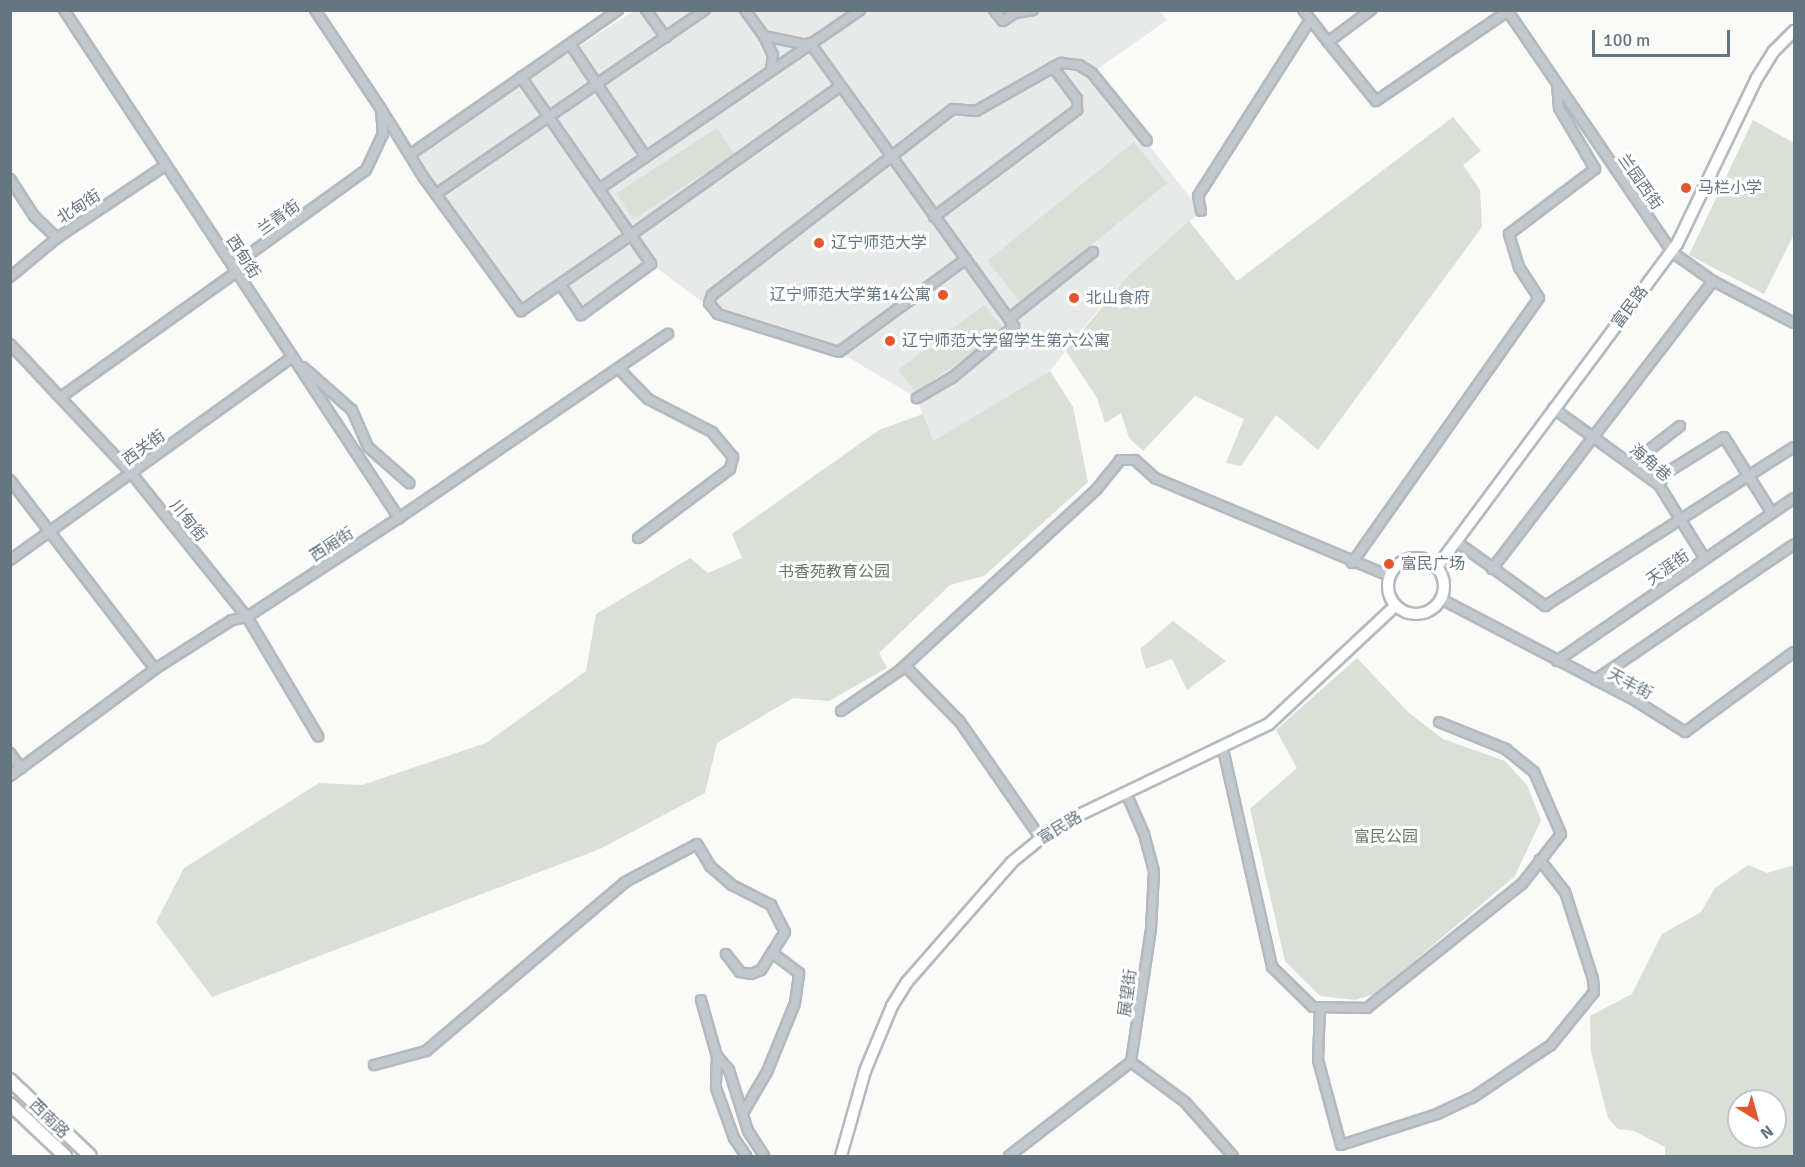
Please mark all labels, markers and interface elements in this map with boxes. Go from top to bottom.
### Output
scale bar [1595,18,1733,56]
text: 100 m [1603,29,1650,51]
street label: 兰园西街 [1614,150,1666,214]
place label: 马栏小学 [1698,178,1762,198]
marker: 马栏小学 [1679,181,1693,195]
street label: 北甸街 [54,186,104,228]
street label: 兰青街 [254,196,304,240]
street label: 西甸街 [222,232,264,282]
place label: 辽宁师范大学 [831,233,927,253]
marker: 辽宁师范大学 [812,236,826,250]
street label: 富民路 [1608,282,1652,332]
place label: 辽宁师范大学第14公寓 [770,285,931,305]
marker: 辽宁师范大学第14公寓 [936,288,950,302]
place label: 北山食府 [1086,288,1150,308]
marker: 北山食府 [1067,291,1081,305]
place label: 辽宁师范大学留学生第六公寓 [902,331,1110,351]
marker: 辽宁师范大学留学生第六公寓 [883,334,897,348]
street label: 西关街 [119,426,169,470]
street label: 海角巷 [1626,440,1674,486]
street label: 川甸街 [165,496,211,546]
street label: 西厢街 [307,524,357,566]
street label: 天涯街 [1643,546,1693,590]
place label: 富民广场 [1401,554,1465,574]
marker: 富民广场 [1382,557,1396,571]
park label: 书香苑教育公园 [778,562,890,582]
street label: 天丰街 [1604,664,1656,704]
street label: 富民路 [1034,807,1086,849]
park label: 富民公园 [1354,827,1418,847]
street label: 展望街 [1115,968,1141,1018]
north arrow [1727,1089,1787,1149]
street label: 西南路 [25,1095,73,1143]
text: N [1756,1120,1777,1143]

